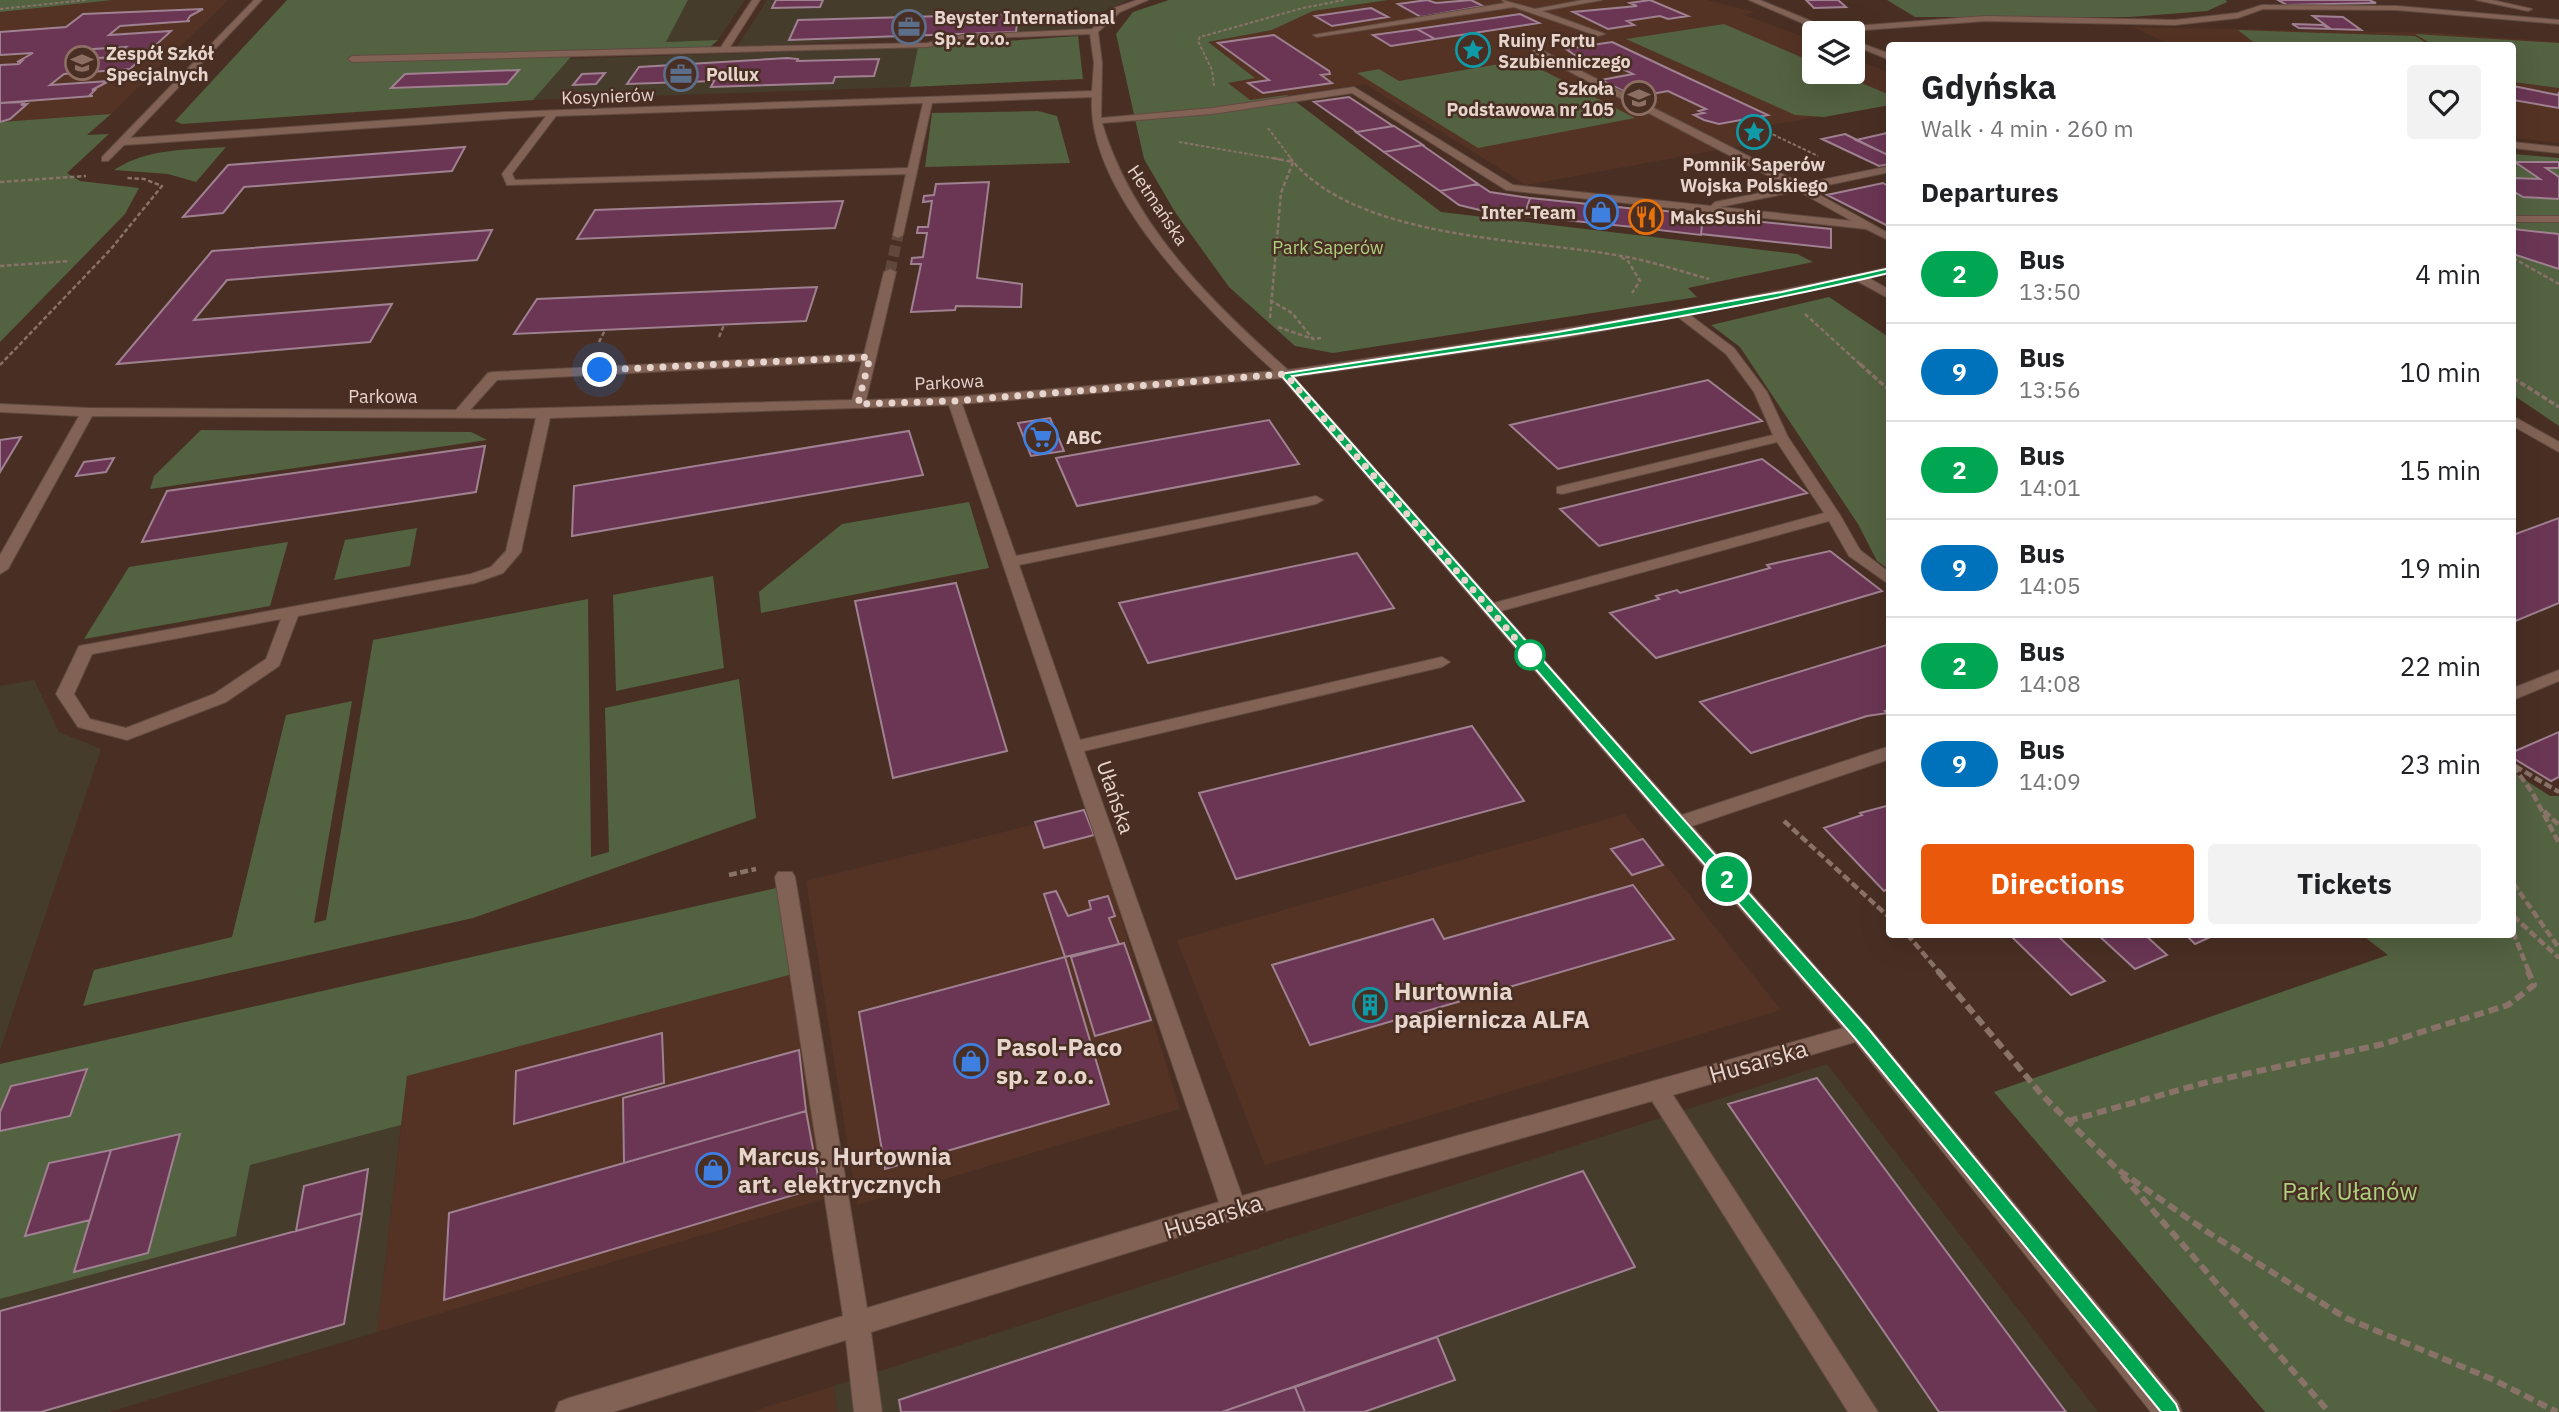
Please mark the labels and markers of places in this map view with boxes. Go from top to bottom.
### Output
place label: Beyster International Sp. z o.o. [934,6,1116,50]
office icon: Beyster International Sp. z o.o. [890,8,928,46]
place label: Ruiny Fortu Szubienniczego [1498,29,1631,73]
place icon: Ruiny Fortu Szubienniczego [1454,31,1492,69]
place label: Zespół Szkół Specjalnych [106,42,214,86]
school or university icon: Zespół Szkół Specjalnych [63,44,101,82]
office icon: Pollux [662,55,700,93]
place label: Pollux [706,63,759,86]
place label: Szkoła Podstawowa nr 105 [1447,77,1614,121]
school or university icon: Szkoła Podstawowa nr 105 [1620,79,1658,117]
place icon: Pomnik Saperów Wojska Polskiego [1735,113,1773,151]
place label: Pomnik Saperów Wojska Polskiego [1680,153,1828,197]
shop icon: Inter-Team [1582,193,1620,231]
restaurant icon: MaksSushi [1627,198,1665,236]
place label: Inter-Team [1481,201,1576,224]
place label: MaksSushi [1670,206,1761,229]
supermarket icon: ABC [1022,418,1060,456]
place label: ABC [1066,426,1102,449]
unlabelled marker [1515,640,1545,670]
place label: Hurtownia papiernicza ALFA [1394,975,1590,1035]
building icon: Hurtownia papiernicza ALFA [1351,986,1389,1024]
place label: Pasol-Paco sp. z o.o. [996,1031,1122,1091]
shop icon: Pasol-Paco sp. z o.o. [952,1042,990,1080]
place label: Marcus. Hurtownia art. elektrycznych [738,1140,951,1200]
shop icon: Marcus. Hurtownia art. elektrycznych [694,1151,732,1189]

